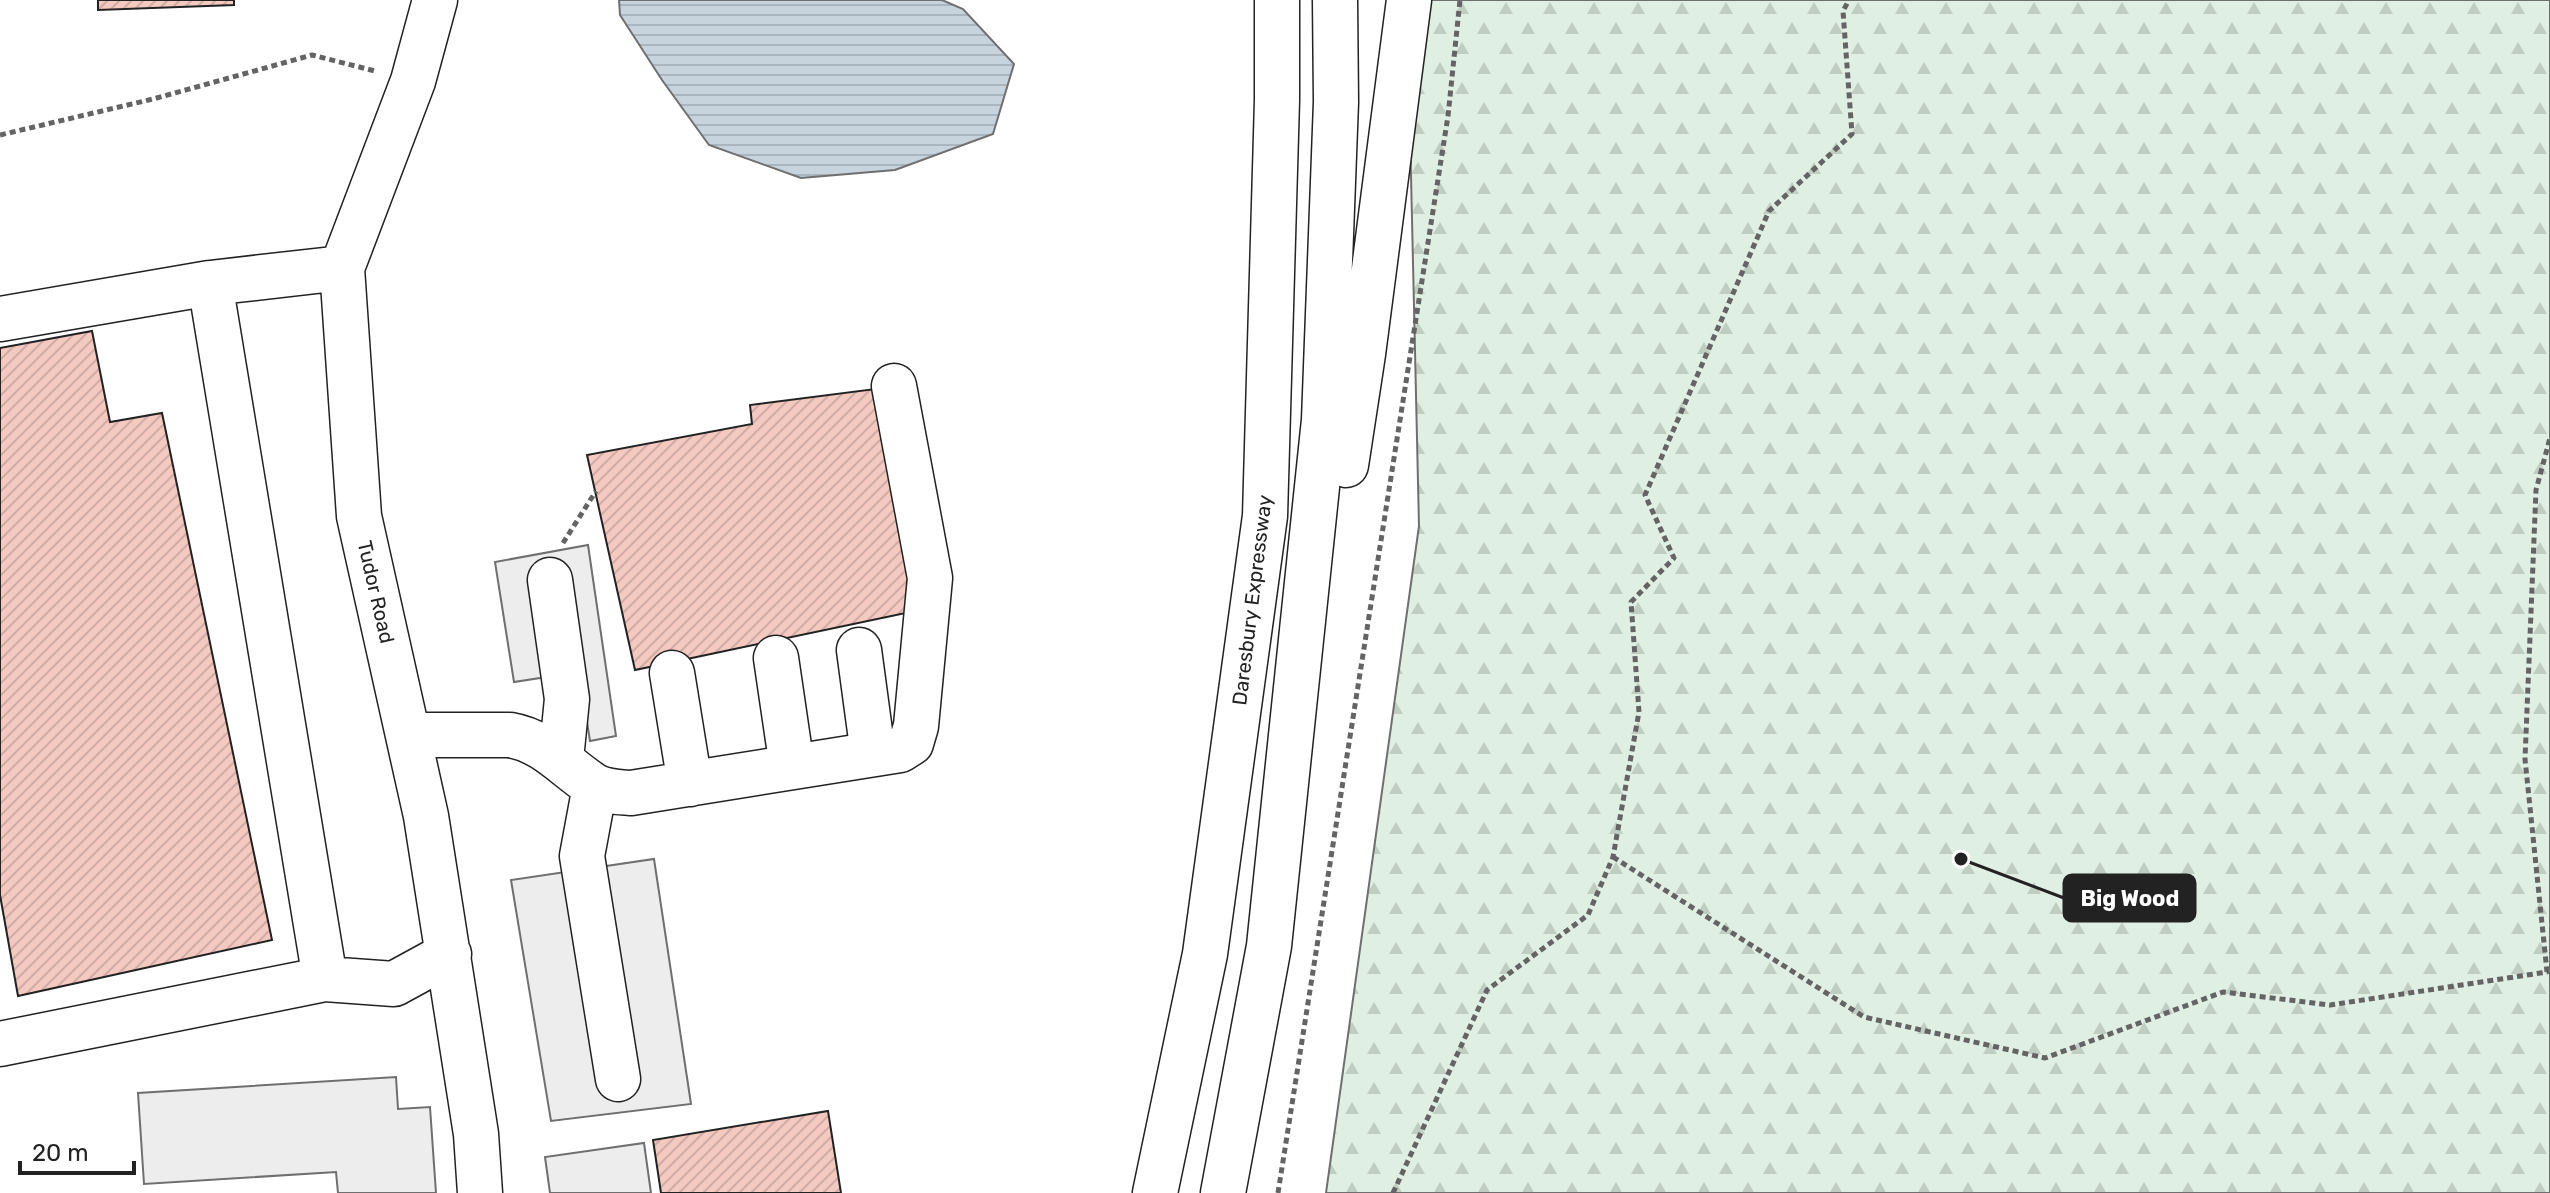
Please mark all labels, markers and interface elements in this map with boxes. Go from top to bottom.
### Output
street label: Daresbury Expressway [1227,493,1277,707]
street label: Tudor Road [353,538,399,646]
callout: Big Wood [2064,875,2195,921]
text: Big Wood [2081,885,2179,912]
scale bar [20,1125,134,1175]
text: 20 m [32,1139,89,1167]

